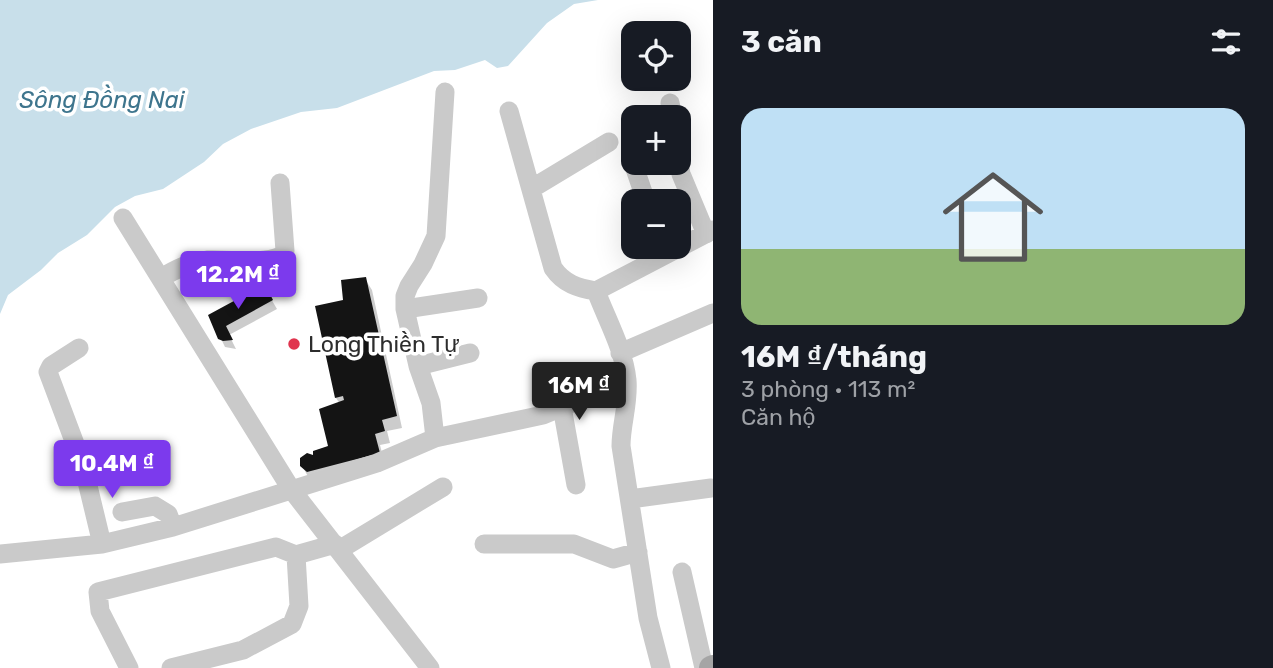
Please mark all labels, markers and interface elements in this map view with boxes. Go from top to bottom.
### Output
map controls [621,21,691,259]
button: locate [621,21,691,91]
icon: filters [1207,23,1245,61]
text: 3 căn [741,24,822,60]
water label: Sông Đồng Nai [19,84,186,114]
button: + [621,105,691,175]
icon: home [930,154,1056,280]
button: − [621,189,691,259]
pin: 12.2M ₫ [173,252,303,311]
text: 12.2M ₫ [196,260,280,288]
place label: Long Thiền Tự [308,330,460,358]
marker: Long Thiền Tự [286,336,302,352]
text: 16M ₫/tháng [741,339,927,375]
pin: 16M ₫ [530,362,628,422]
text: 16M ₫ [548,371,610,399]
text: 3 phòng · 113 m² [741,375,915,403]
text: Căn hộ [741,403,815,431]
pin: 10.4M ₫ [47,440,177,500]
text: 10.4M ₫ [70,449,154,477]

